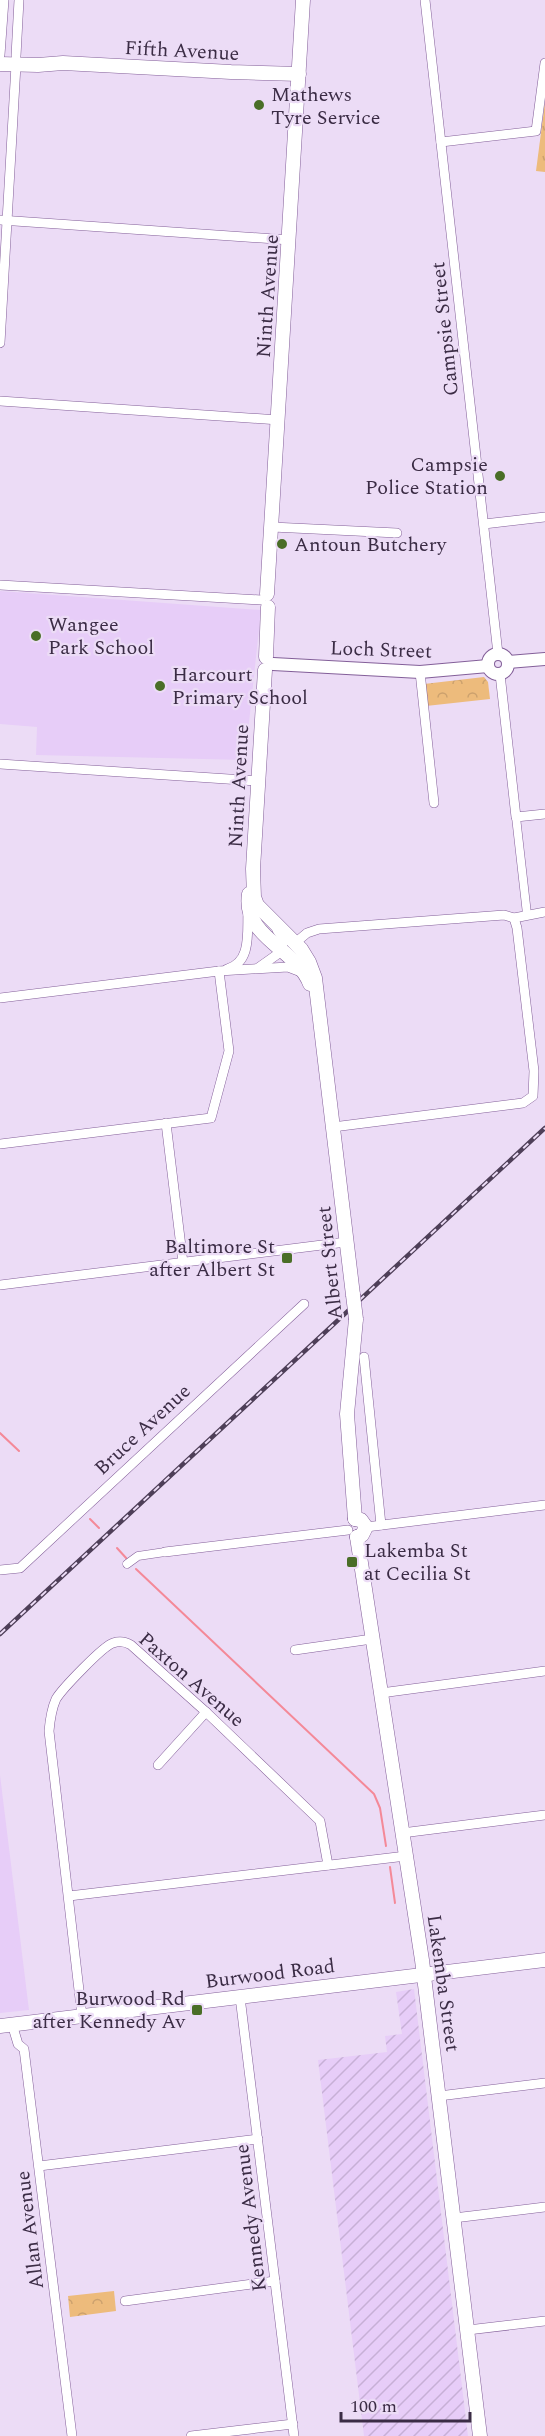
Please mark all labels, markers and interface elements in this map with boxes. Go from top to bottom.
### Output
street label: Fifth Avenue [124,33,240,69]
place label: Mathews Tyre Service [271,80,380,133]
marker: Mathews Tyre Service [252,98,266,112]
street label: Ninth Avenue [249,233,287,359]
street label: Campsie Street [423,260,467,398]
place label: Campsie Police Station [365,450,488,503]
marker: Campsie Police Station [493,469,507,483]
place label: Antoun Butchery [294,530,448,560]
marker: Antoun Butchery [275,537,289,551]
place label: Wangee Park School [48,610,154,663]
marker: Wangee Park School [29,629,43,643]
street label: Loch Street [329,633,433,667]
place label: Harcourt Primary School [172,660,308,713]
marker: Harcourt Primary School [153,679,167,693]
street label: Ninth Avenue [221,724,257,849]
street label: Albert Street [309,1205,351,1321]
place label: Baltimore St after Albert St [149,1232,275,1285]
marker: Baltimore St after Albert St [280,1251,294,1265]
street label: Bruce Avenue [88,1377,198,1483]
place label: Lakemba St at Cecilia St [364,1536,471,1589]
marker: Lakemba St at Cecilia St [345,1555,359,1569]
street label: Paxton Avenue [132,1625,251,1735]
street label: Lakemba Street [419,1913,467,2054]
street label: Burwood Road [204,1951,337,1997]
place label: Burwood Rd after Kennedy Av [33,1984,186,2037]
marker: Burwood Rd after Kennedy Av [190,2003,204,2017]
street label: Kennedy Avenue [227,2142,275,2293]
street label: Allan Avenue [8,2169,52,2291]
scale bar [341,2385,470,2423]
text: 100 m [350,2393,397,2420]

